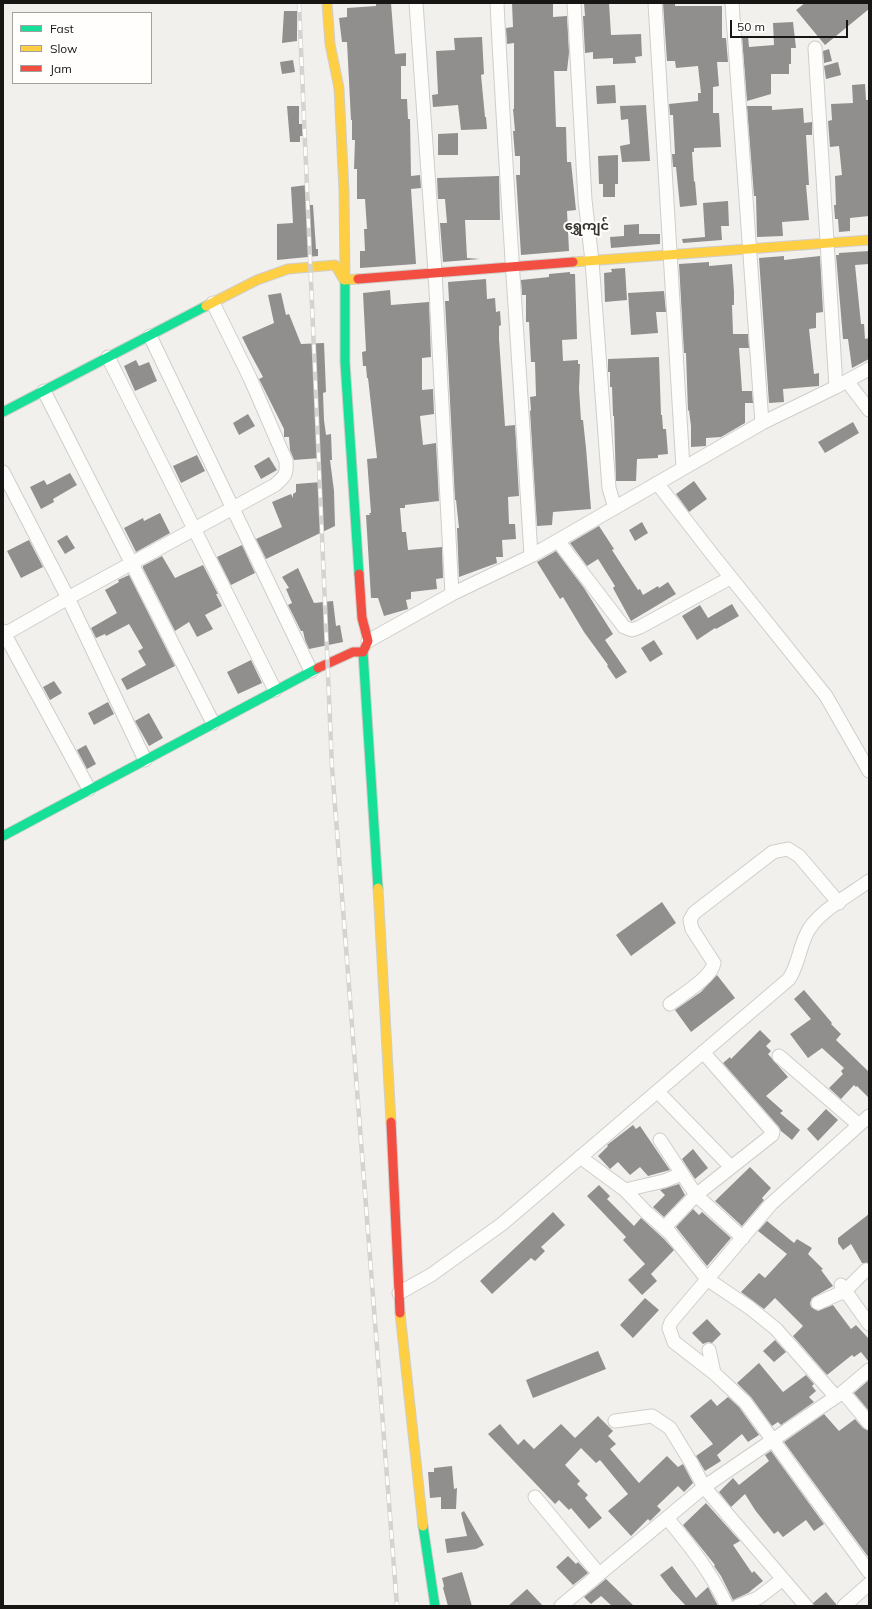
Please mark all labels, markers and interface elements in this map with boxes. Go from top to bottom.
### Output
legend [12,12,152,84]
scale bar [732,12,850,38]
text: 50 m [737,19,765,34]
text: Fast [50,21,74,36]
text: Slow [50,41,78,56]
text: Jam [50,61,72,76]
district label: ရွှေကျင် [565,218,609,234]

